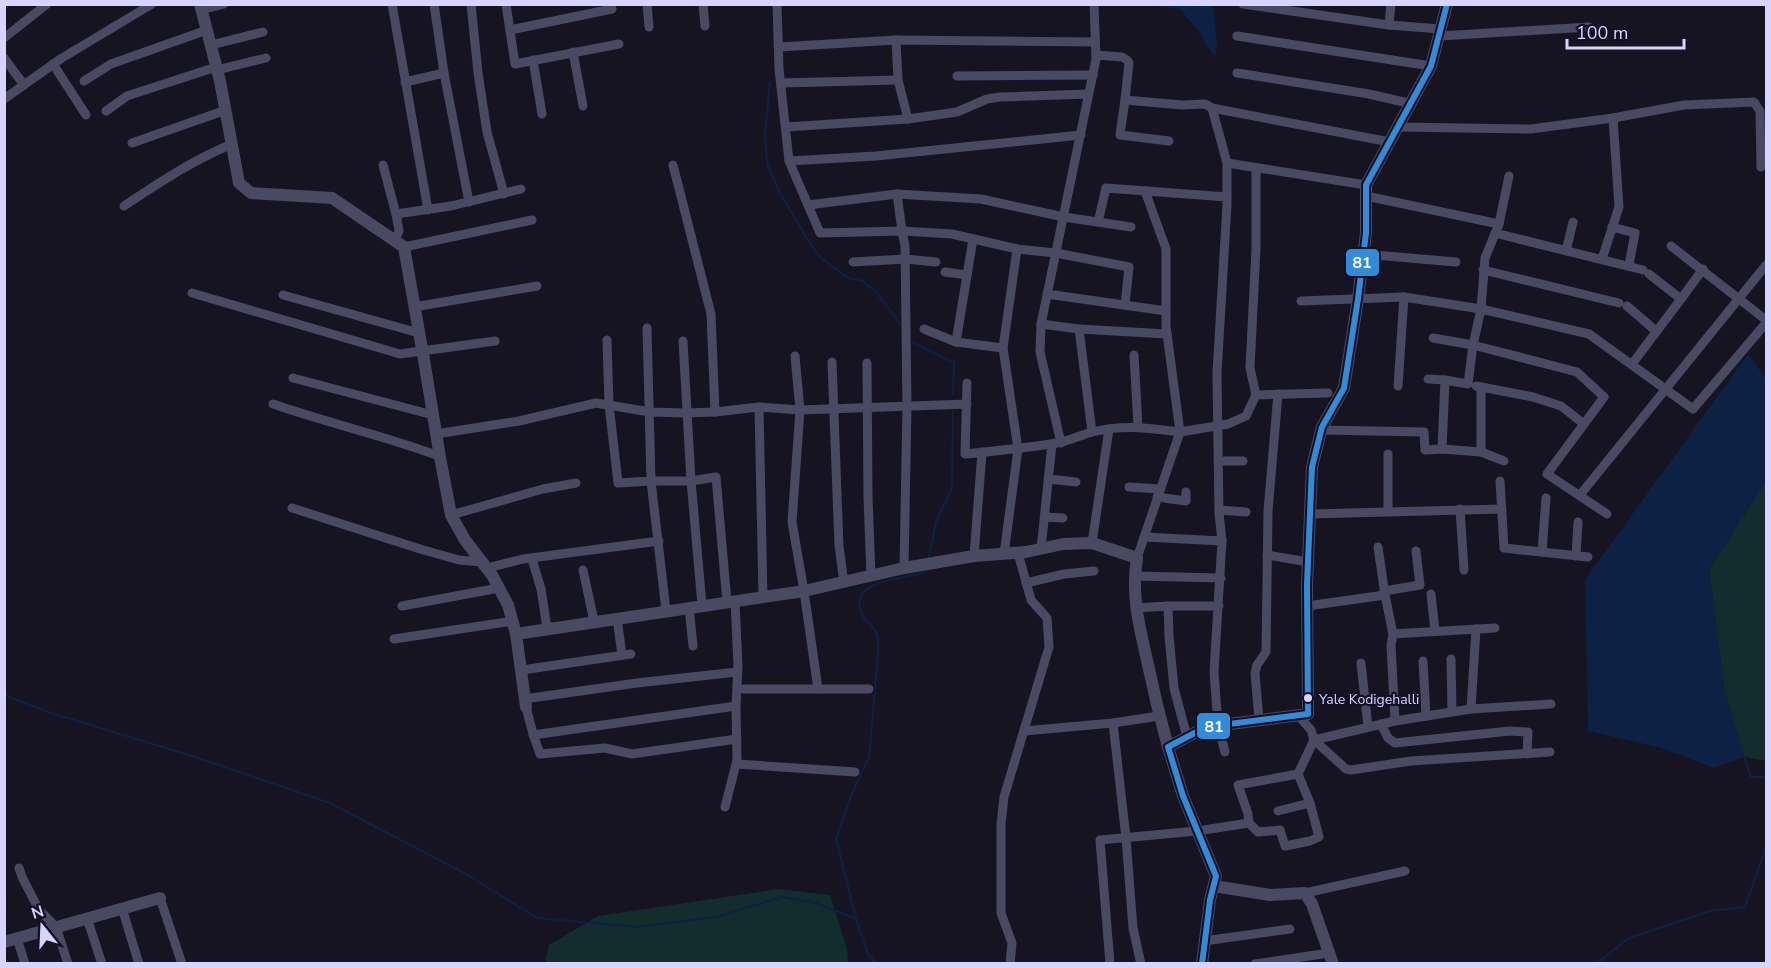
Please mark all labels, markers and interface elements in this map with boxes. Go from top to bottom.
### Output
scale bar [1567,12,1684,50]
text: 100 m [1576,21,1628,45]
line badge: 81 [1345,248,1380,277]
text: 81 [1352,252,1372,274]
place label: Yale Kodigehalli [1318,690,1419,709]
marker: Yale Kodigehalli [1302,692,1314,704]
line badge: 81 [1196,712,1231,740]
text: 81 [1204,716,1224,738]
north arrow [12,896,72,956]
text: N [29,900,47,925]

